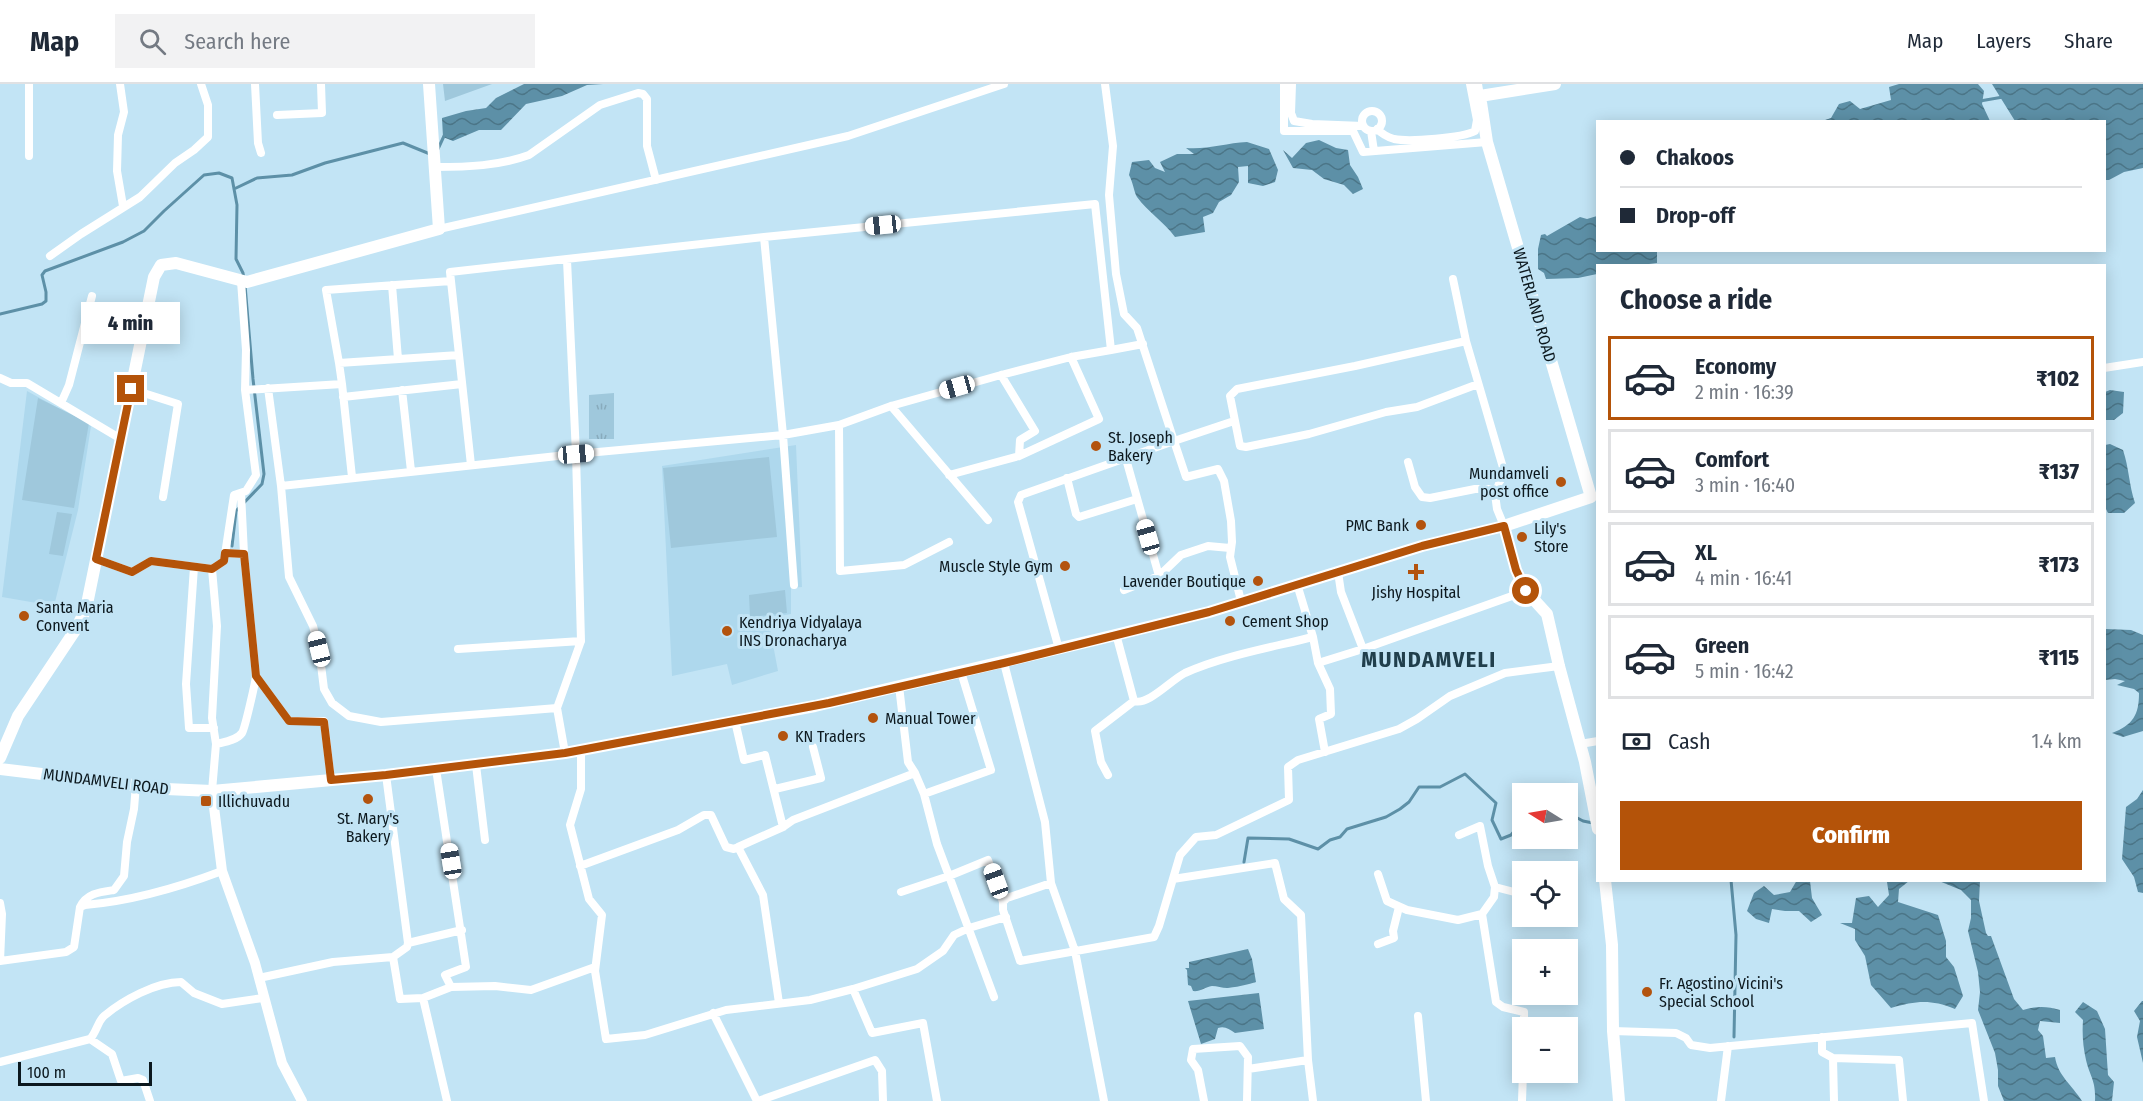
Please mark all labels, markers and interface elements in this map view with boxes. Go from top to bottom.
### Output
search box [115,14,535,68]
text: Map [30,25,79,58]
icon: search [136,25,169,58]
text: Search here [184,28,290,55]
text: Map [1907,28,1943,54]
text: Layers [1976,28,2031,54]
text: Share [2064,28,2113,54]
text: Chakoos [1656,144,1734,171]
text: Drop-off [1656,202,1735,229]
car [864,214,902,236]
street label: WATERLAND ROAD [1509,246,1560,364]
text: Choose a ride [1620,284,1772,316]
callout: 4 min [82,302,180,344]
text: 4 min [108,311,153,335]
icon: car [1623,351,1677,405]
text: Economy [1695,353,1776,380]
text: ₹102 [2036,365,2079,392]
car [937,373,977,401]
route end [117,375,144,402]
text: 2 min · 16:39 [1695,380,1794,404]
place label: St. Joseph Bakery [1108,428,1173,465]
marker: St. Joseph Bakery [1089,439,1103,453]
car [557,443,595,465]
icon: car [1623,444,1677,498]
text: Comfort [1695,446,1769,473]
text: ₹137 [2039,458,2079,485]
place label: Mundamveli post office [1469,464,1549,501]
text: 3 min · 16:40 [1695,473,1795,497]
marker: Mundamveli post office [1554,475,1568,489]
place label: PMC Bank [1346,516,1410,535]
car [1134,517,1162,557]
marker: PMC Bank [1414,518,1428,532]
place label: Lily's Store [1534,519,1568,556]
marker: Lily's Store [1515,530,1529,544]
icon: car [1623,537,1677,591]
text: XL [1695,539,1717,566]
text: ₹173 [2039,551,2079,578]
place label: Muscle Style Gym [939,557,1053,576]
marker: Muscle Style Gym [1058,559,1072,573]
marker: Jishy Hospital [1407,563,1425,581]
text: 4 min · 16:41 [1695,566,1792,590]
place label: Lavender Boutique [1123,572,1246,591]
marker: Lavender Boutique [1251,574,1265,588]
route start [1512,577,1539,604]
place label: Jishy Hospital [1372,583,1460,602]
place label: Santa Maria Convent [36,598,114,635]
marker: Santa Maria Convent [17,609,31,623]
place label: Cement Shop [1242,612,1329,631]
place label: Kendriya Vidyalaya INS Dronacharya [739,613,862,650]
marker: Cement Shop [1223,614,1237,628]
marker: Kendriya Vidyalaya INS Dronacharya [720,624,734,638]
car [306,629,332,669]
icon: car [1623,630,1677,684]
text: Green [1695,632,1749,659]
text: ₹115 [2038,644,2079,671]
district label: MUNDAMVELI [1361,646,1497,673]
text: 5 min · 16:42 [1695,659,1794,683]
place label: Manual Tower [885,709,976,728]
marker: Manual Tower [866,711,880,725]
icon: cash [1620,725,1653,758]
place label: KN Traders [795,727,866,746]
text: Cash [1668,728,1711,755]
marker: KN Traders [776,729,790,743]
text: 1.4 km [2032,729,2082,753]
street label: MUNDAMVELI ROAD [42,764,170,799]
north arrow [1512,783,1578,849]
map controls [1512,783,1578,1083]
place label: Illichuvadu [218,792,290,811]
marker: St. Mary's Bakery [361,792,375,806]
marker: Illichuvadu [199,794,213,808]
button: Confirm [1620,801,2082,870]
place label: St. Mary's Bakery [337,809,399,846]
car [439,842,463,880]
car [981,861,1011,901]
button: locate [1512,861,1578,927]
button: + [1512,939,1578,1005]
place label: Fr. Agostino Vicini's Special School [1659,974,1783,1011]
marker: Fr. Agostino Vicini's Special School [1640,985,1654,999]
button: − [1512,1017,1578,1083]
scale bar [18,1059,152,1086]
text: 100 m [27,1063,66,1082]

